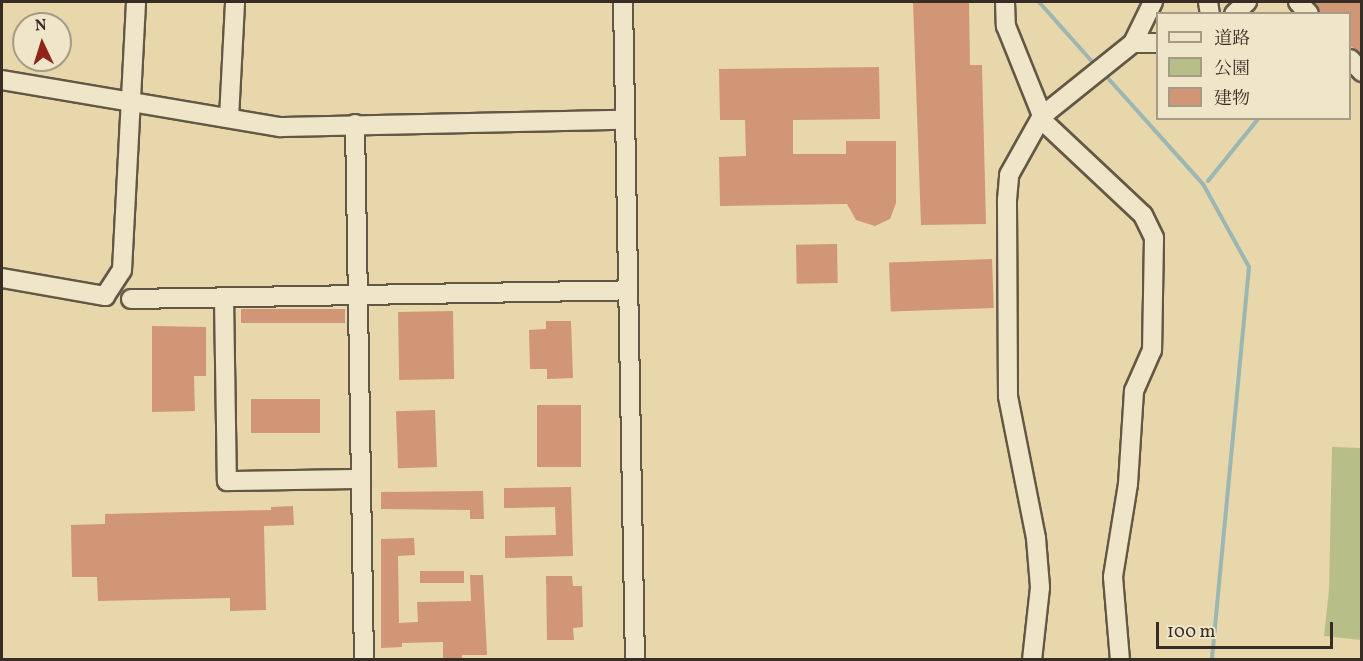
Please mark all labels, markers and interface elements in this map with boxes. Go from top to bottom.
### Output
north arrow [12,12,72,72]
legend [1156,12,1351,120]
text: N [34,15,47,37]
text: 道路 [1214,27,1250,52]
text: 公園 [1214,57,1250,82]
text: 建物 [1214,87,1250,112]
scale bar [1159,610,1336,648]
text: 100 m [1167,620,1216,645]

